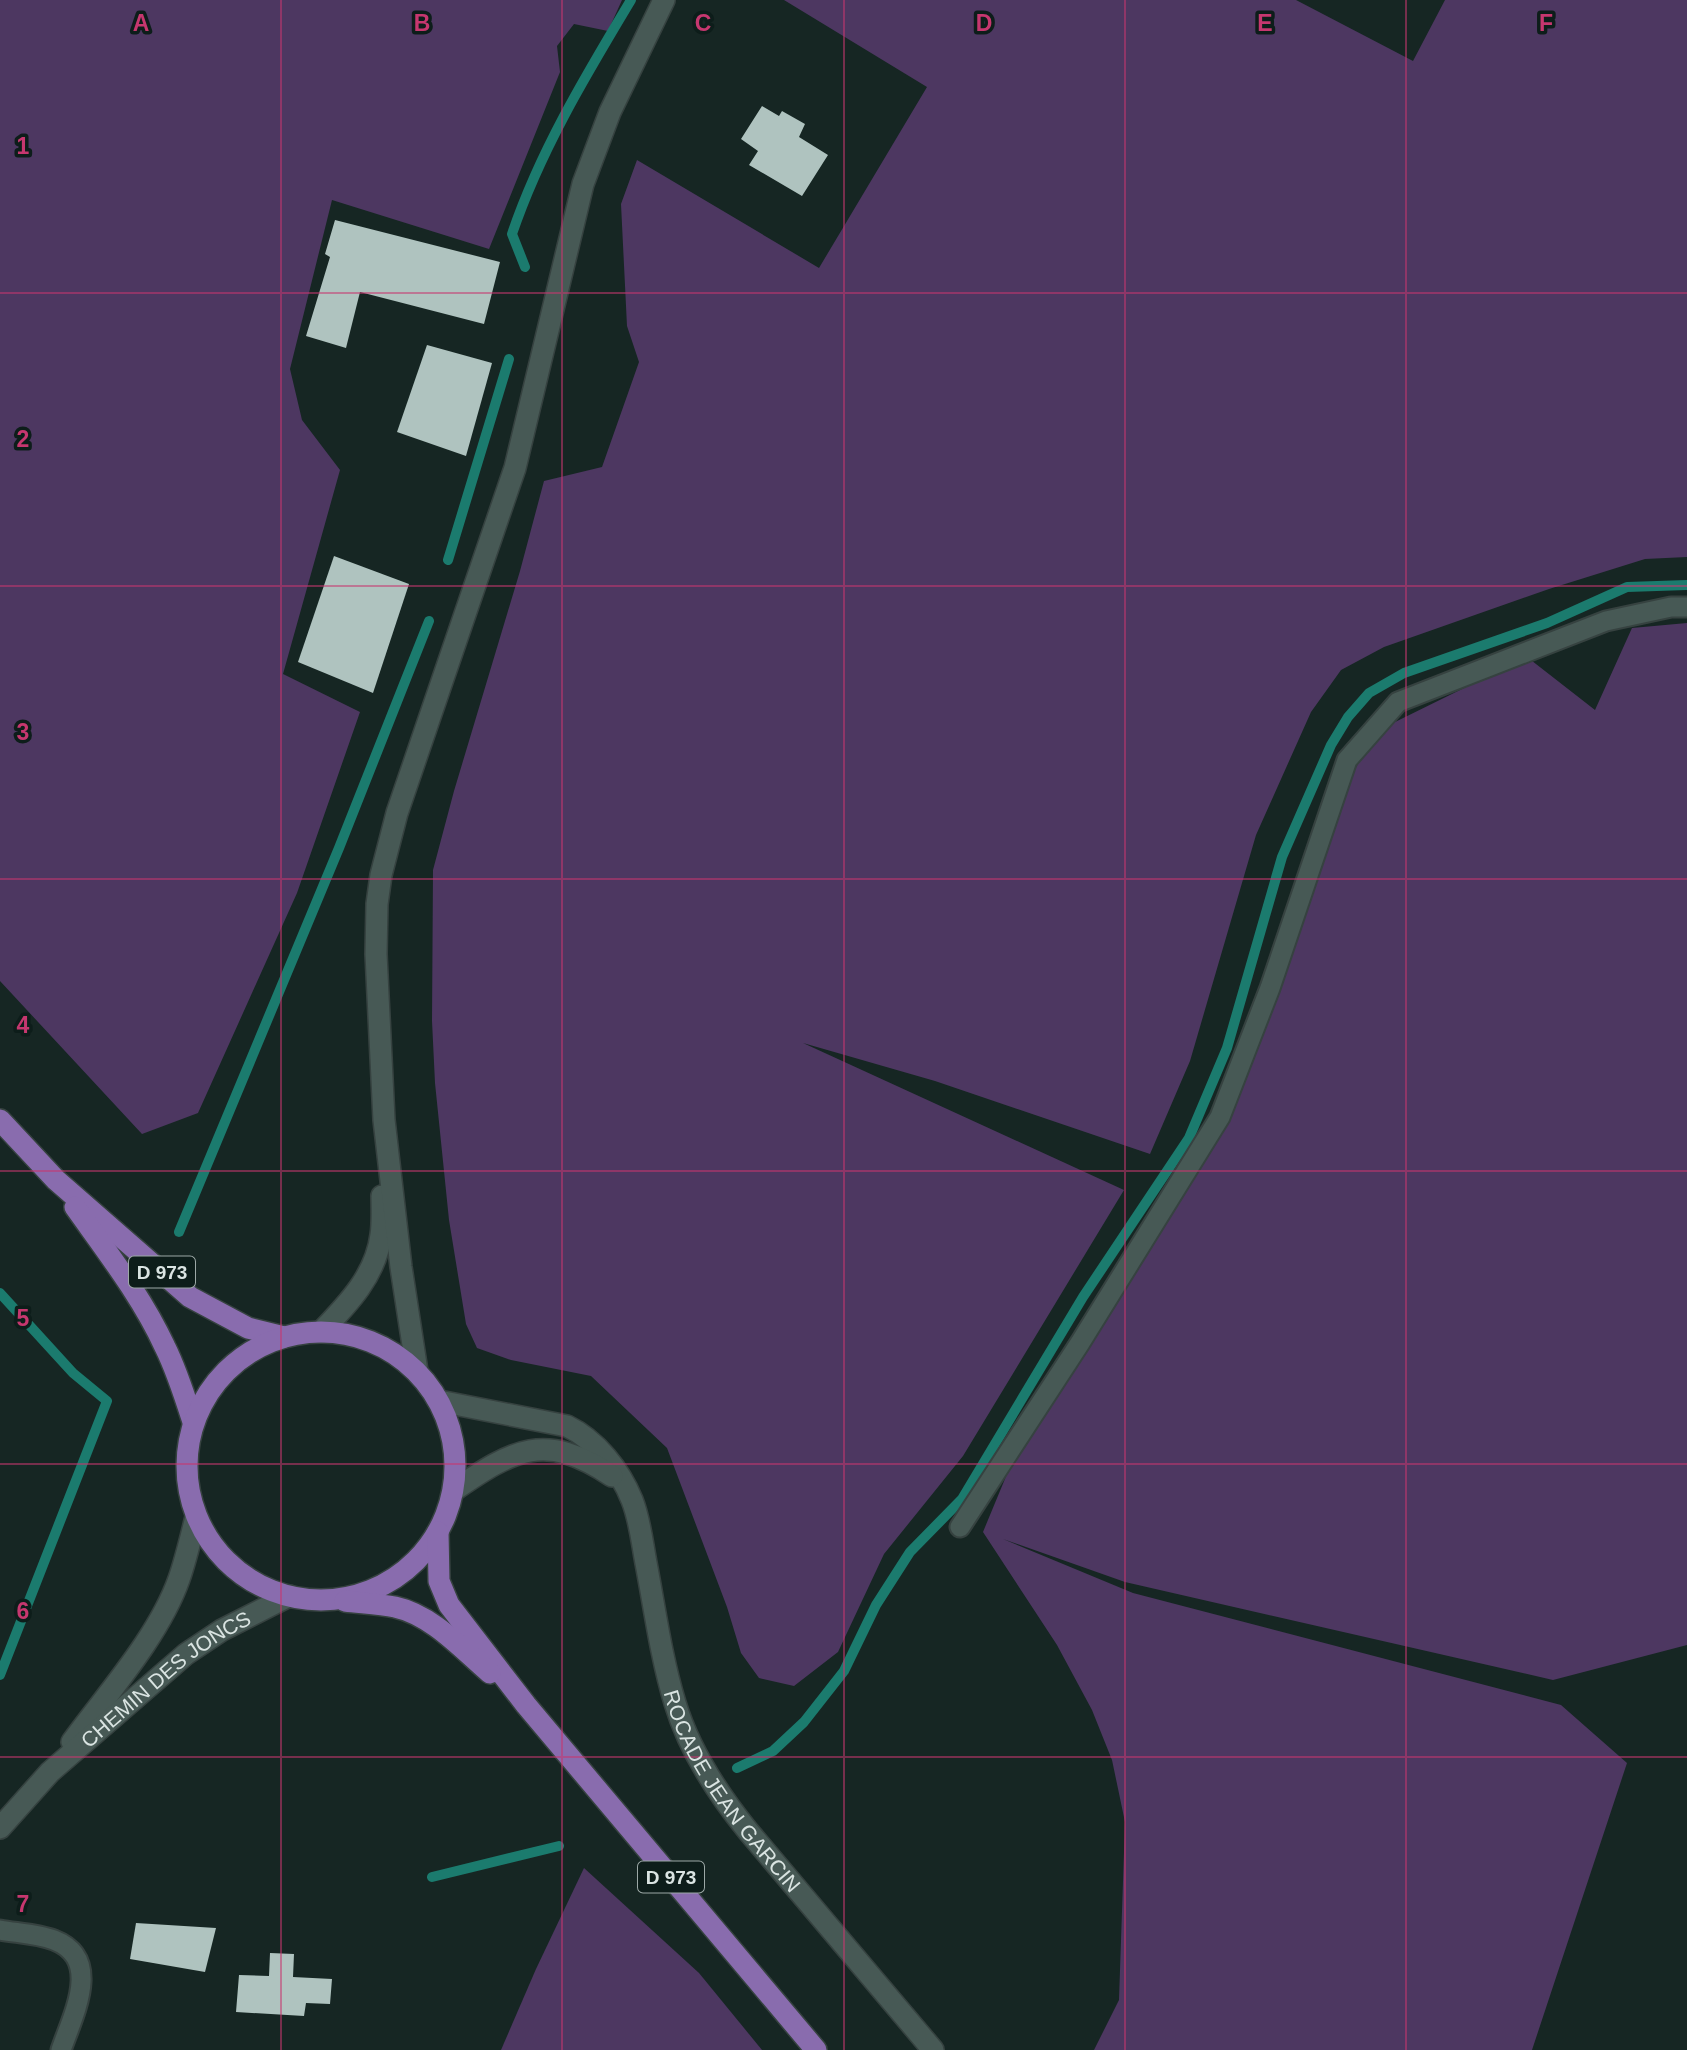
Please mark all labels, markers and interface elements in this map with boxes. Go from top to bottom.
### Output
text: A [133,10,149,36]
text: B [414,10,430,36]
text: C [695,10,711,36]
text: D [976,10,992,36]
text: E [1257,10,1273,36]
text: F [1539,10,1553,36]
text: 1 [17,133,30,159]
text: 2 [17,426,29,452]
text: 3 [17,719,29,745]
text: 4 [17,1012,30,1038]
road number: D 973 [129,1256,195,1288]
text: 5 [17,1305,30,1331]
text: 6 [17,1598,29,1624]
street label: CHEMIN DES JONCS [76,1606,254,1752]
street label: ROCADE JEAN GARCIN [660,1687,806,1896]
road number: D 973 [638,1862,704,1893]
text: 7 [17,1891,29,1917]

